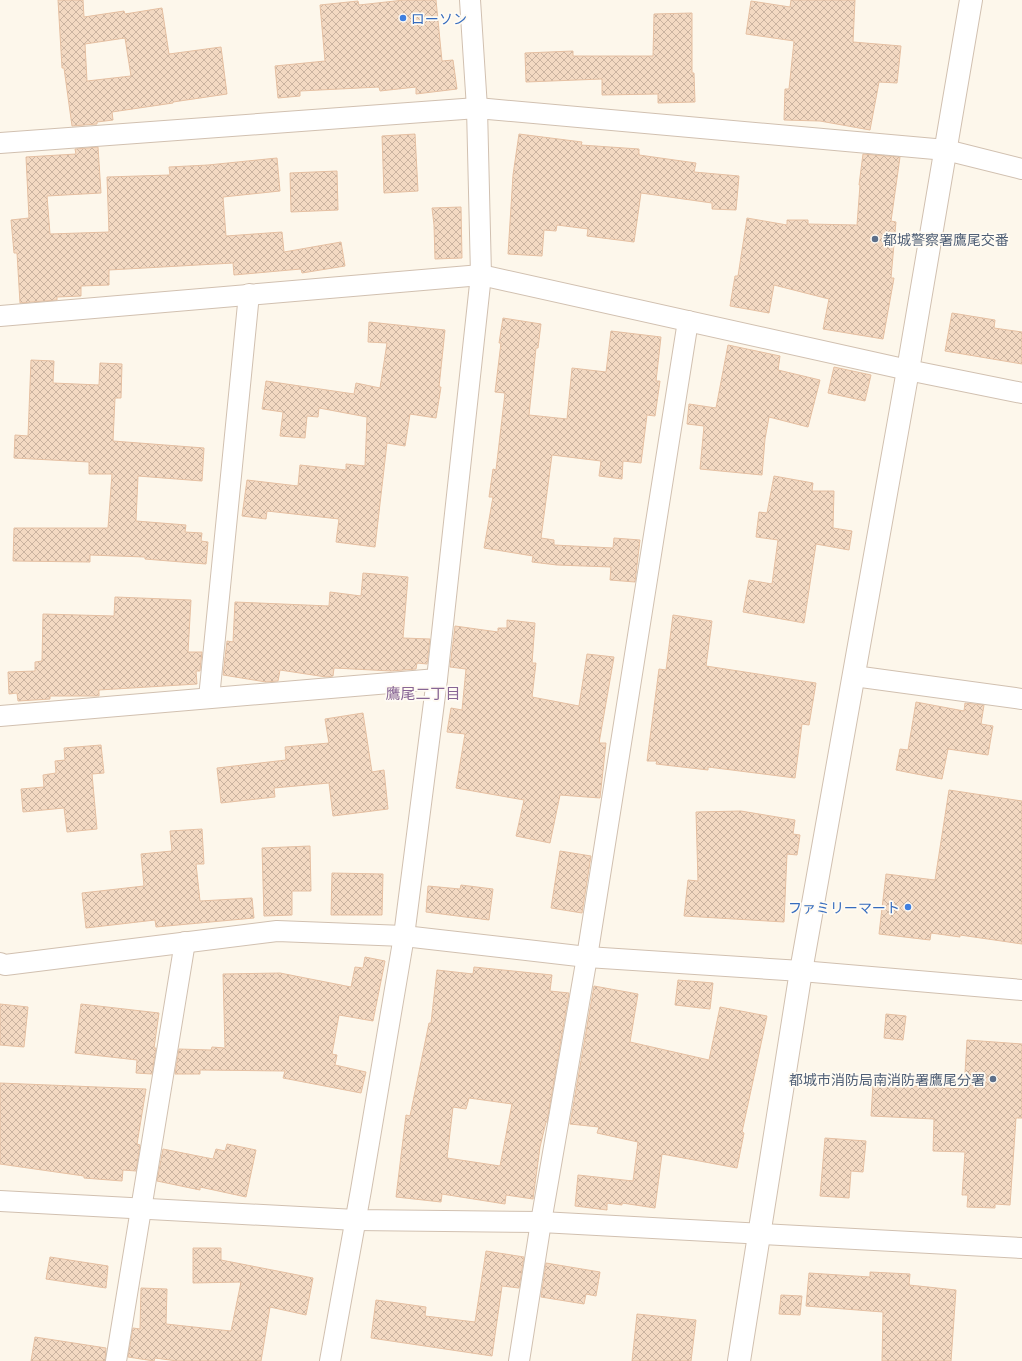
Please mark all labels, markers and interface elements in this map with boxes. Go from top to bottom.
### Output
place label: ローソン [411,9,467,28]
marker: ローソン [398,13,408,23]
place label: 都城警察署鷹尾交番 [883,230,1009,249]
marker: 都城警察署鷹尾交番 [870,234,880,244]
district label: 鷹尾二丁目 [385,683,461,703]
place label: ファミリーマート [788,898,900,917]
marker: ファミリーマート [903,902,913,912]
place label: 都城市消防局南消防署鷹尾分署 [789,1070,985,1089]
marker: 都城市消防局南消防署鷹尾分署 [988,1074,998,1084]

